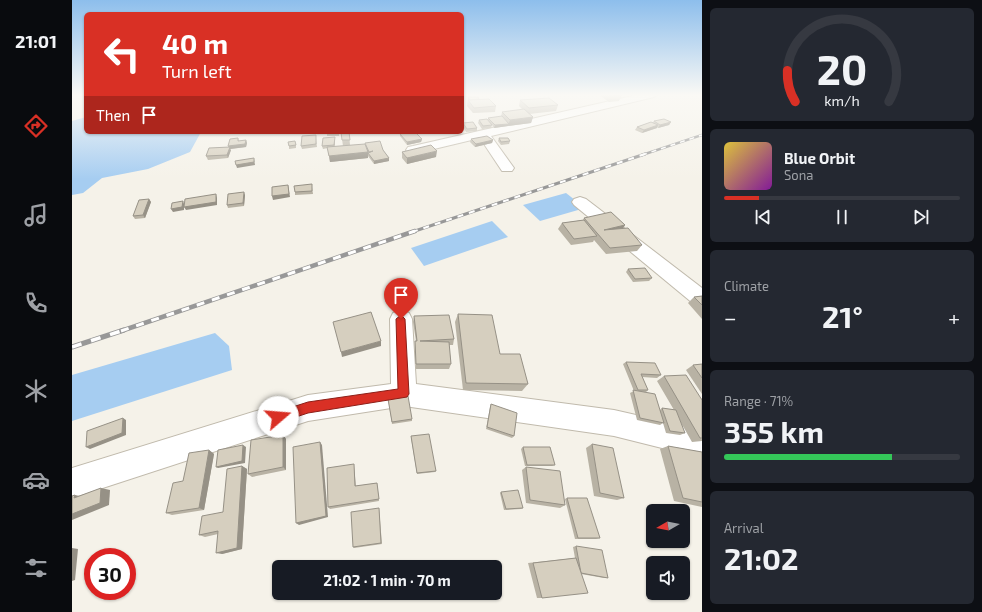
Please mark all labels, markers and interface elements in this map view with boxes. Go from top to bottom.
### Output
text: 40 m [162,26,228,60]
icon: left [96,28,148,80]
text: 21:01 [15,30,57,52]
text: 20 [817,43,867,93]
text: Turn left [162,60,232,82]
text: km/h [824,92,860,109]
icon: arrive [138,104,160,126]
text: Then [96,106,130,124]
icon: directions [22,112,50,140]
text: Blue Orbit [784,149,855,167]
text: Sona [784,167,813,183]
icon: music [22,201,50,229]
icon: previous [752,206,774,228]
icon: pause [831,206,853,228]
icon: next [910,206,932,228]
pin [384,278,418,319]
text: Climate [724,278,769,294]
icon: arrive [390,284,412,306]
icon: phone [22,289,50,317]
text: 21° [822,298,863,334]
text: − [724,304,737,330]
text: + [948,304,960,330]
icon: climate [22,377,50,405]
text: Range · 71% [724,393,793,409]
position arrow [257,396,299,438]
text: 355 km [724,413,824,449]
icon: car [22,466,50,494]
north arrow [646,504,690,548]
map controls [646,504,690,600]
text: Arrival [724,520,764,536]
text: 21:02 [724,540,798,576]
speed limit sign: 30 [84,548,136,600]
icon: filters [22,554,50,582]
button: sound [646,556,690,600]
text: 21:02 · 1 min · 70 m [323,571,451,589]

